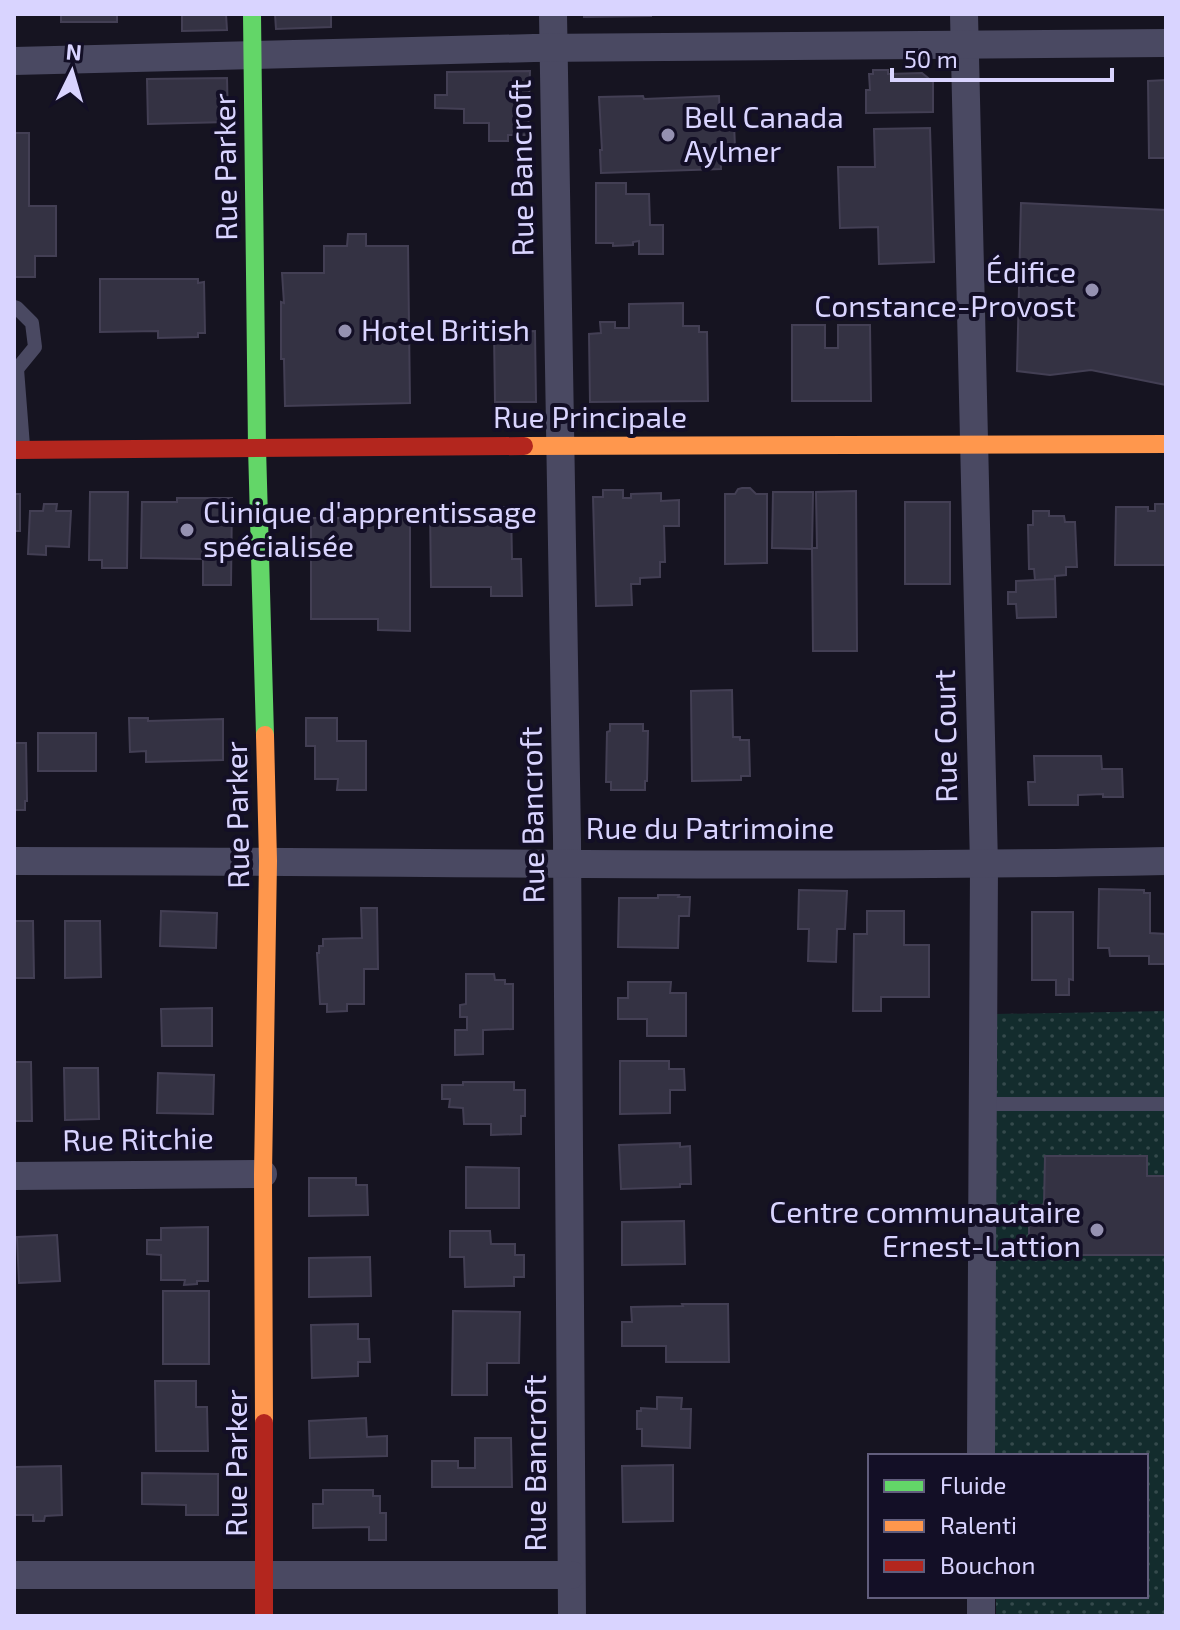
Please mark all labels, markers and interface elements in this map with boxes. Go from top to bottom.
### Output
north arrow [32,32,112,112]
scale bar [892,32,1112,82]
text: N [65,37,83,65]
text: 50 m [904,44,958,73]
street label: Rue Bancroft [500,79,540,257]
street label: Rue Parker [205,93,243,241]
place label: Bell Canada Aylmer [684,98,844,168]
marker: Bell Canada Aylmer [659,126,677,144]
place label: Édifice Constance-Provost [814,253,1076,323]
marker: Édifice Constance-Provost [1083,281,1101,299]
place label: Hotel British [361,311,530,347]
marker: Hotel British [336,322,354,340]
street label: Rue Principale [493,398,687,434]
place label: Clinique d'apprentissage spécialisée [203,493,537,563]
marker: Clinique d'apprentissage spécialisée [178,521,196,539]
street label: Rue Court [925,669,963,803]
street label: Rue Bancroft [511,726,551,904]
street label: Rue Parker [217,741,255,889]
street label: Rue du Patrimoine [586,809,834,845]
street label: Rue Ritchie [62,1119,214,1157]
place label: Centre communautaire Ernest-Lattion [769,1193,1081,1263]
marker: Centre communautaire Ernest-Lattion [1088,1221,1106,1239]
street label: Rue Bancroft [516,1374,552,1552]
street label: Rue Parker [217,1389,253,1537]
legend [868,1454,1148,1598]
text: Fluide [940,1470,1006,1499]
text: Ralenti [940,1510,1017,1539]
text: Bouchon [940,1550,1035,1579]

